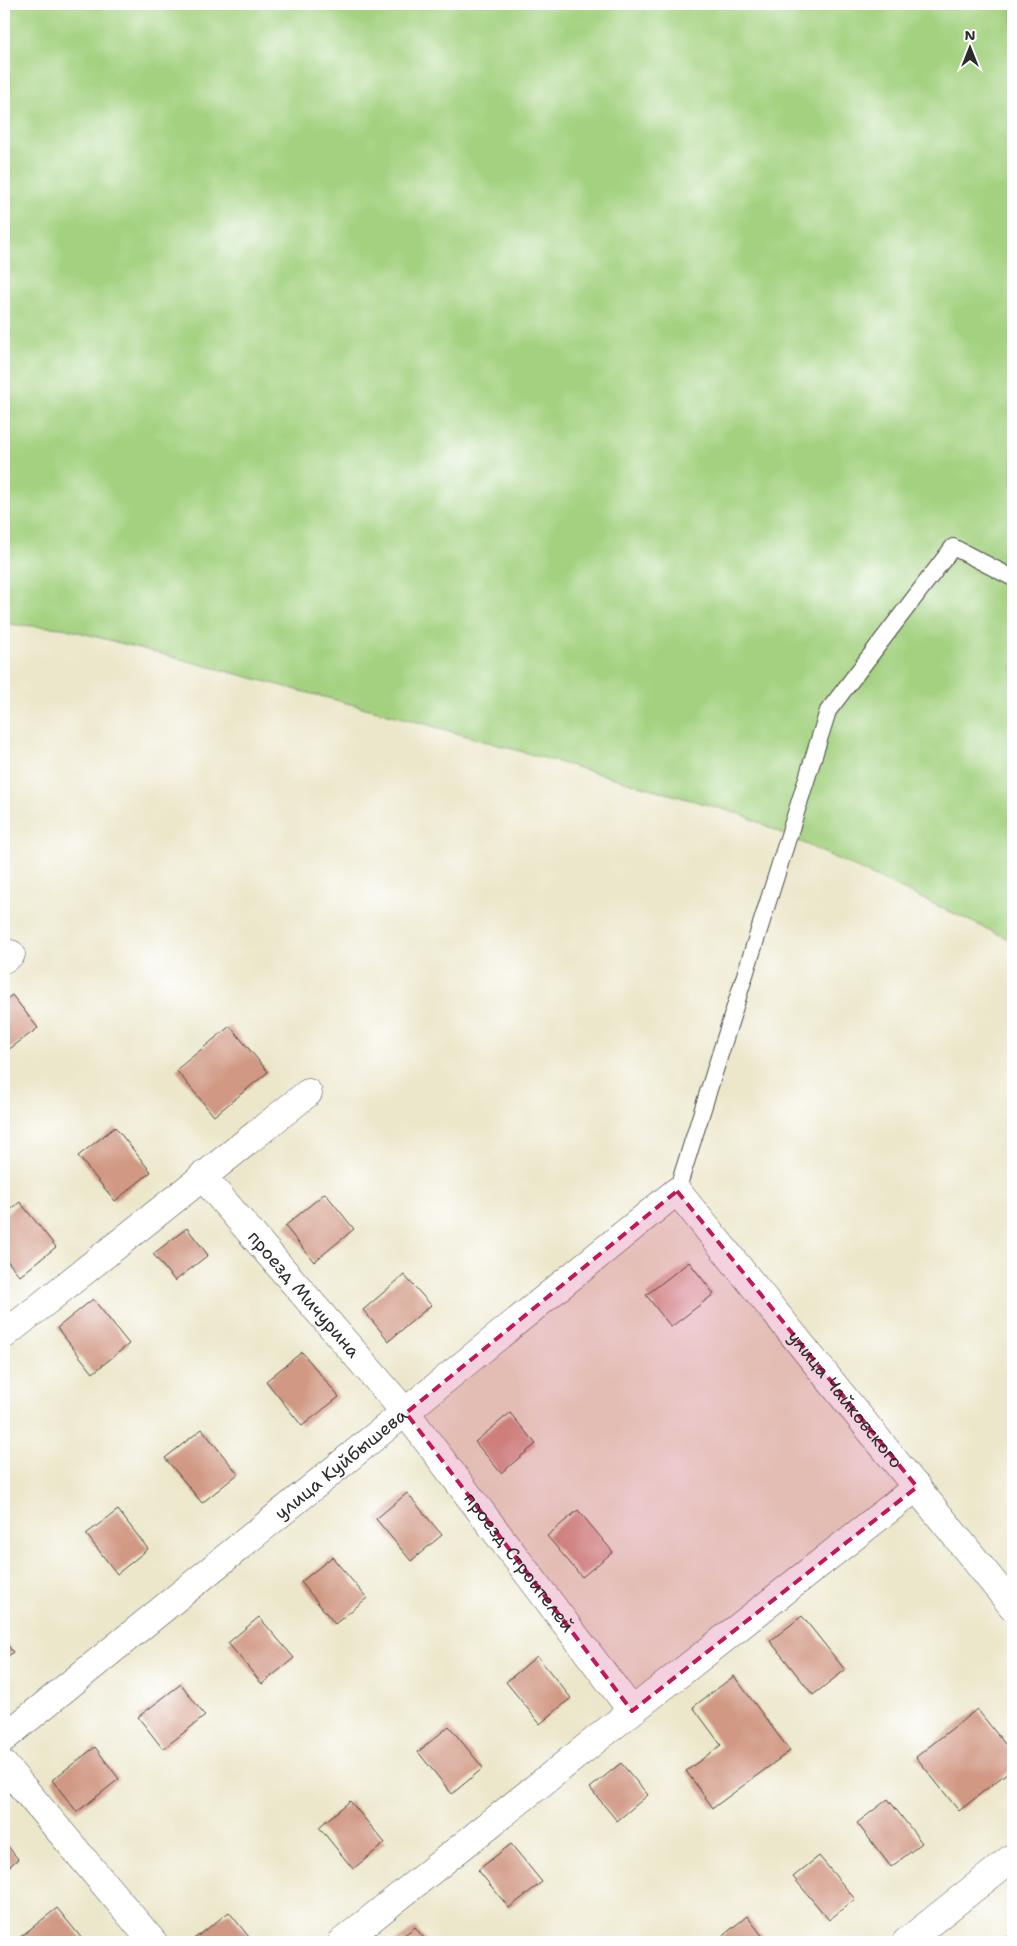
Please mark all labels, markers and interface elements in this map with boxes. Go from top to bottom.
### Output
north arrow [944,22,994,72]
text: N [964,26,976,44]
street label: проезд Мичурина [242,1226,365,1363]
street label: улица Чайковского [782,1325,908,1473]
street label: улица Куйбышева [270,1403,412,1525]
street label: проезд Строителей [458,1488,580,1637]

